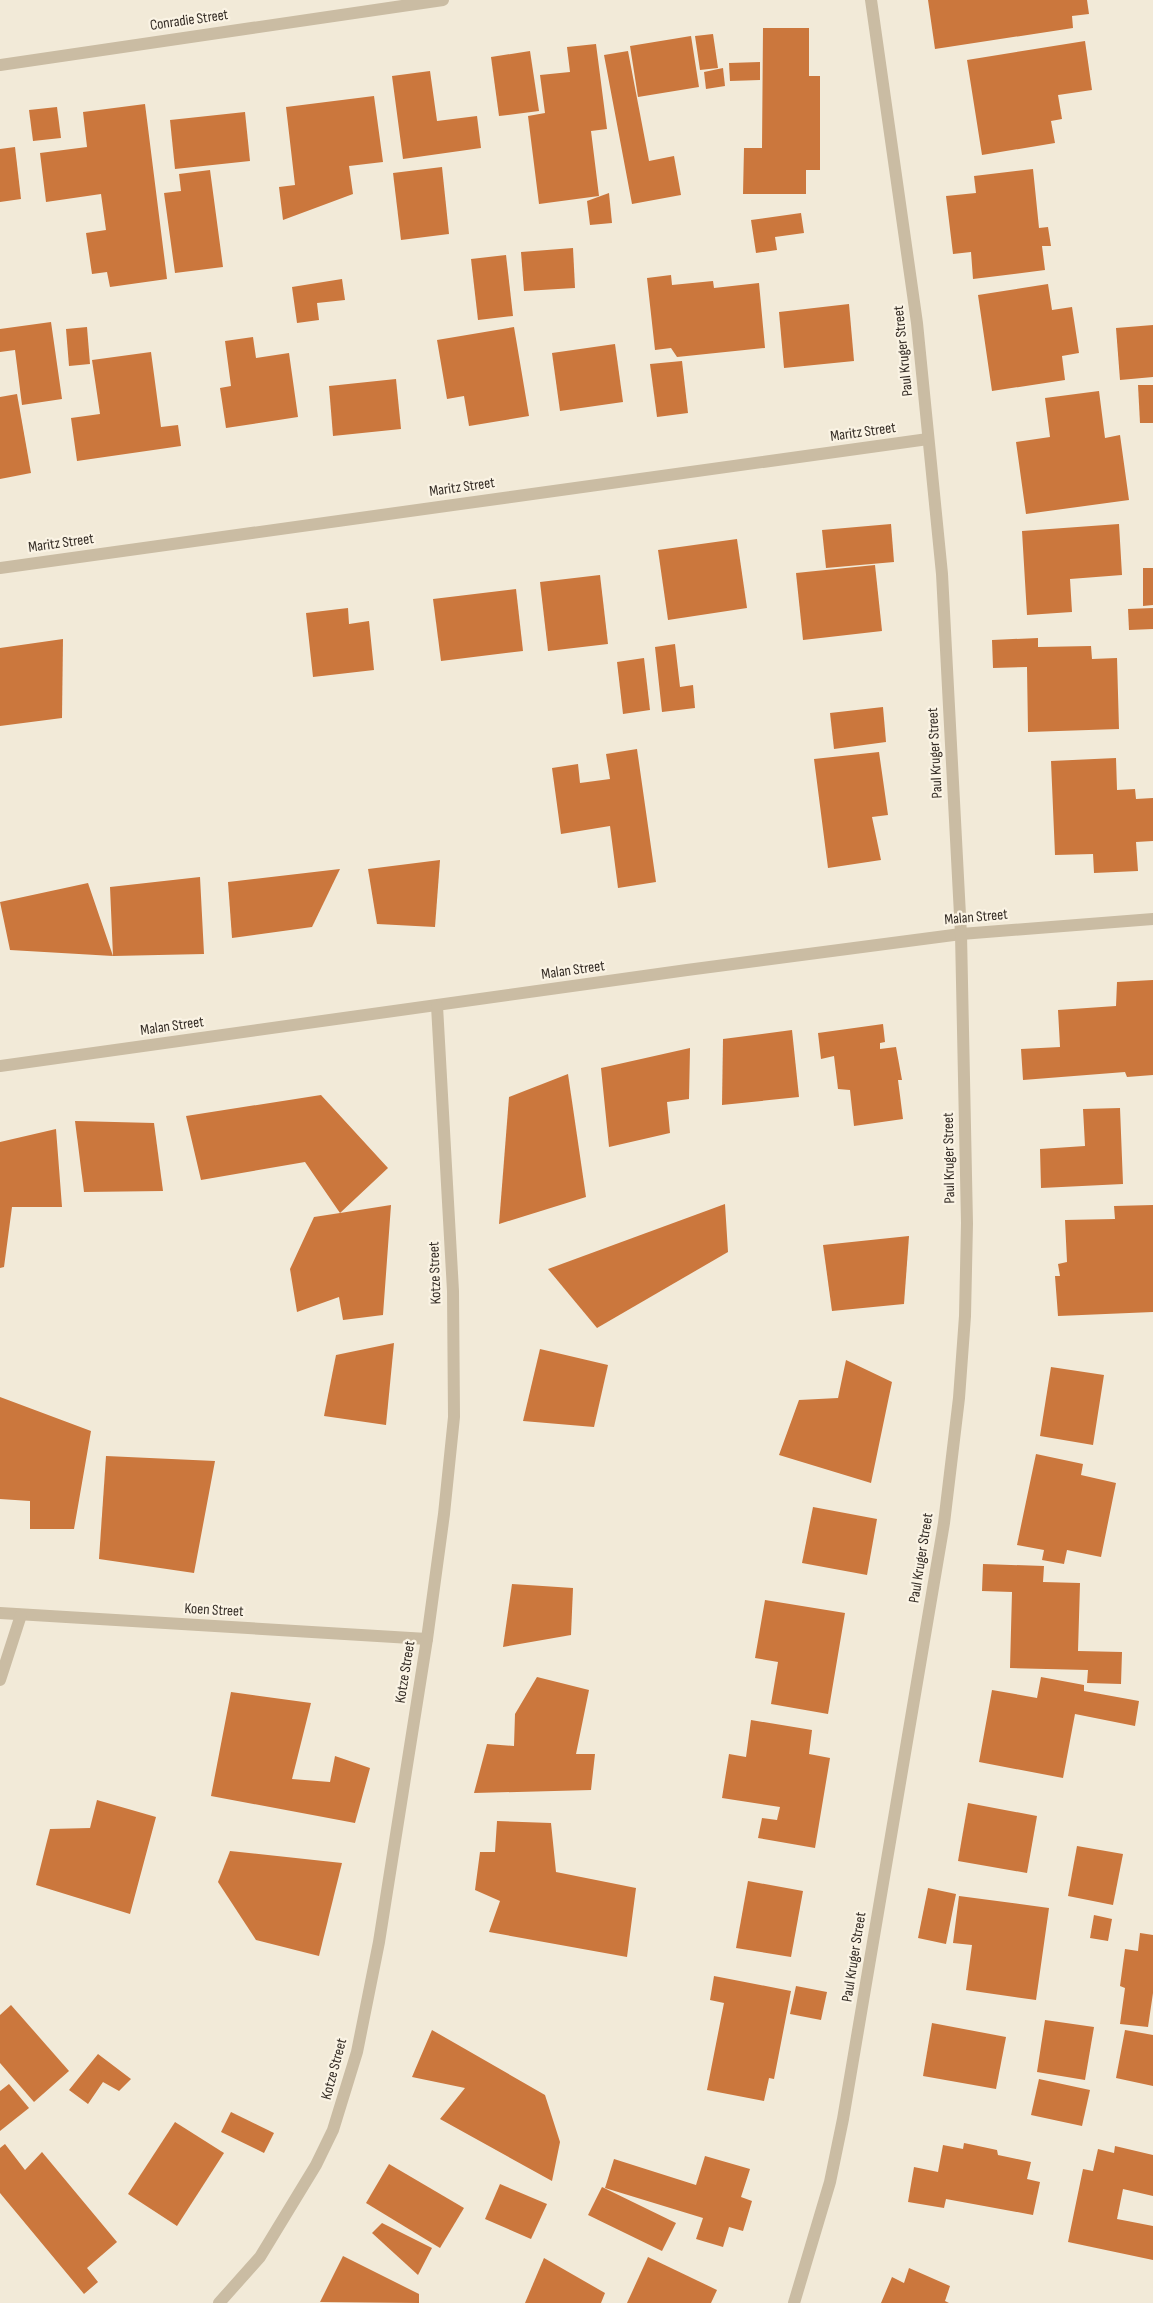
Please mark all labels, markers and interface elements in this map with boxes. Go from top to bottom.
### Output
street label: Conradie Street [149,5,230,35]
street label: Paul Kruger Street [889,304,917,397]
street label: Maritz Street [829,418,897,446]
street label: Maritz Street [428,473,496,501]
street label: Maritz Street [27,529,95,557]
street label: Paul Kruger Street [923,707,947,799]
street label: Malan Street [943,905,1009,929]
street label: Malan Street [540,956,606,984]
street label: Malan Street [139,1012,205,1040]
street label: Paul Kruger Street [939,1112,959,1204]
street label: Kotze Street [424,1241,446,1305]
street label: Paul Kruger Street [905,1511,938,1604]
street label: Koen Street [184,1599,244,1621]
street label: Kotze Street [391,1639,419,1704]
street label: Paul Kruger Street [838,1910,871,2003]
street label: Kotze Street [317,2036,351,2102]

